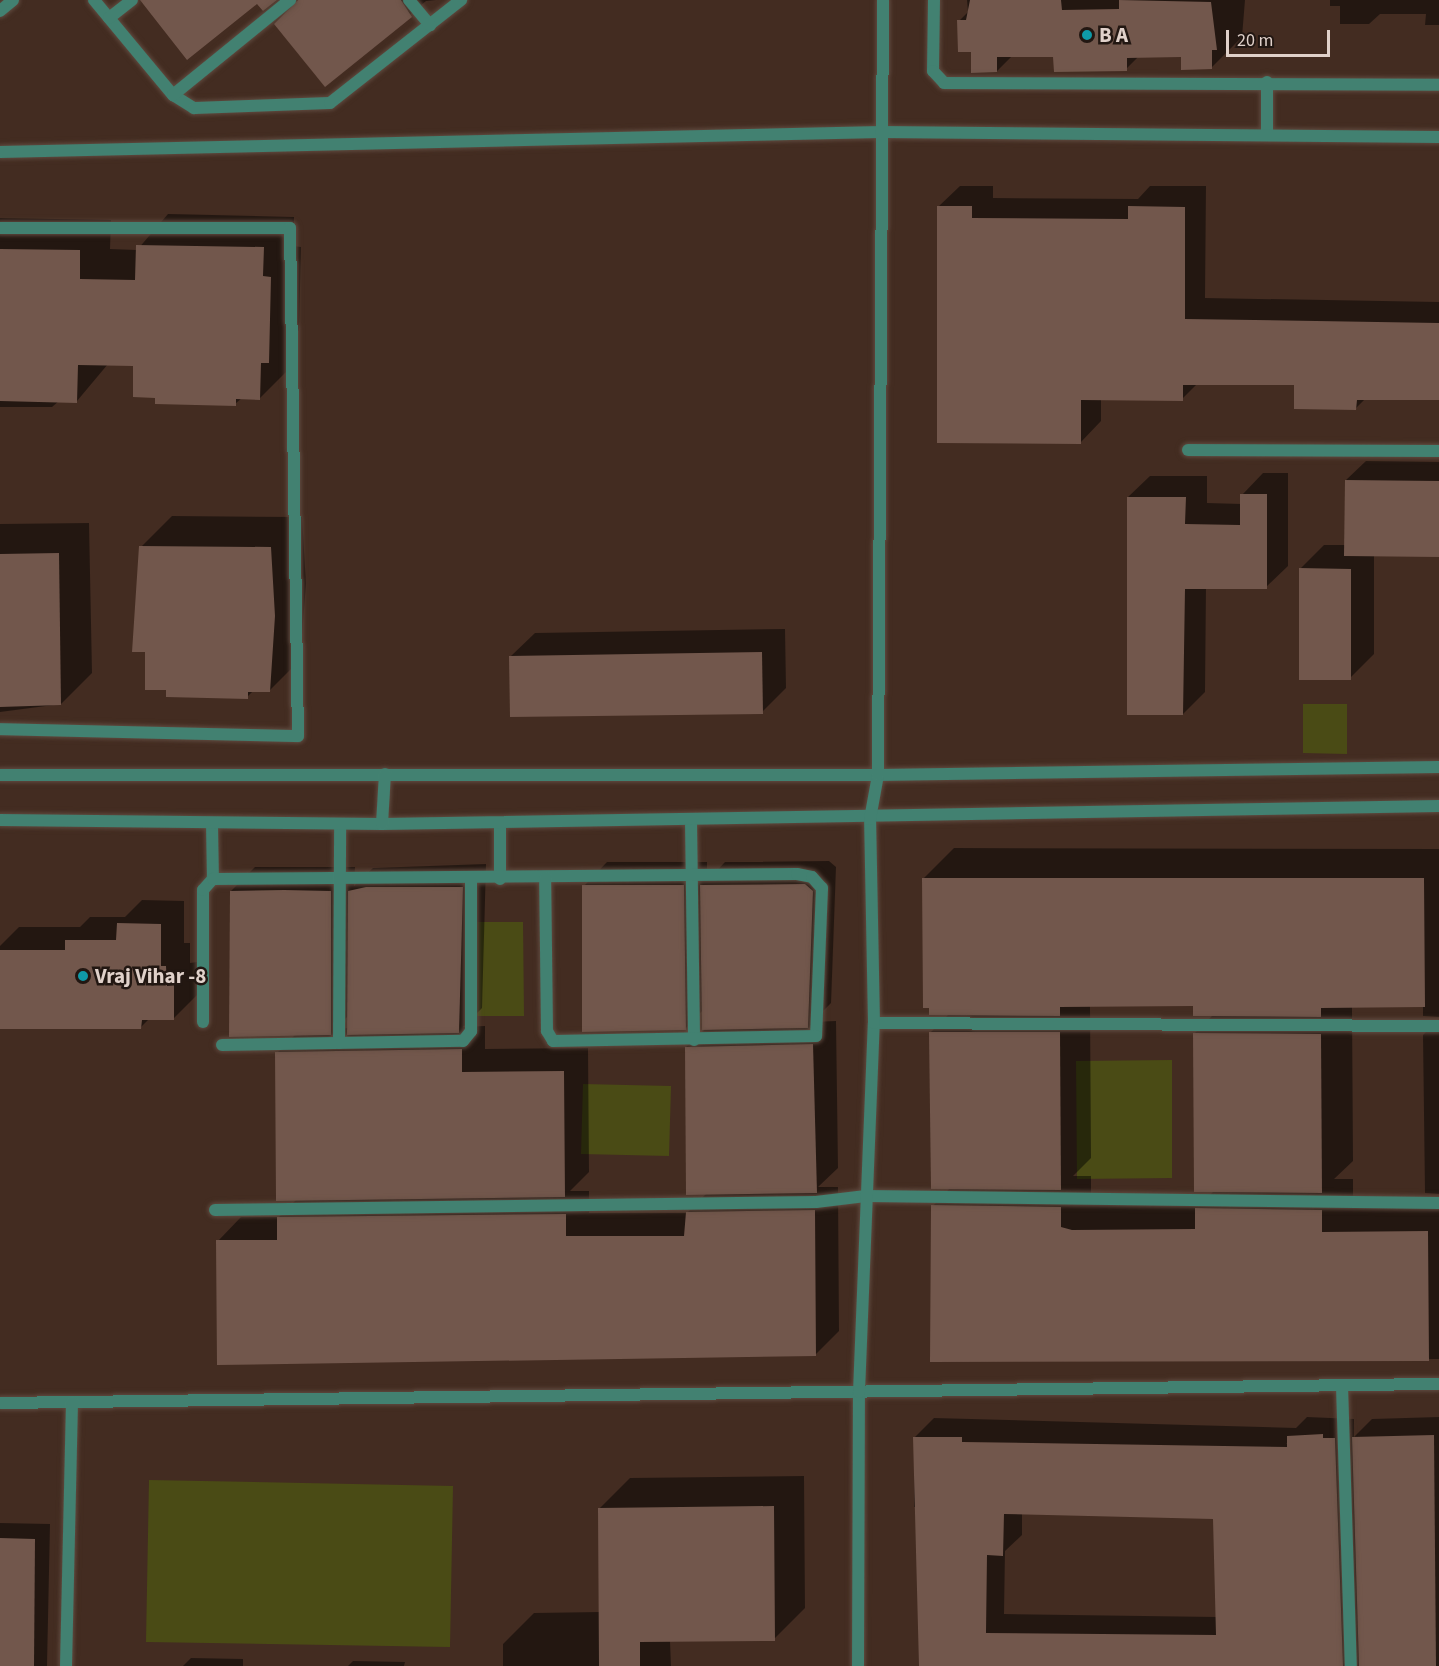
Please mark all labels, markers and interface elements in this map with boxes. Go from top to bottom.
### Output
scale bar [1229,18,1332,56]
place label: B A [1099,22,1128,48]
marker: B A [1080,28,1094,42]
text: 20 m [1237,28,1273,53]
place label: Vraj Vihar -8 [95,963,206,989]
marker: Vraj Vihar -8 [76,969,90,983]

